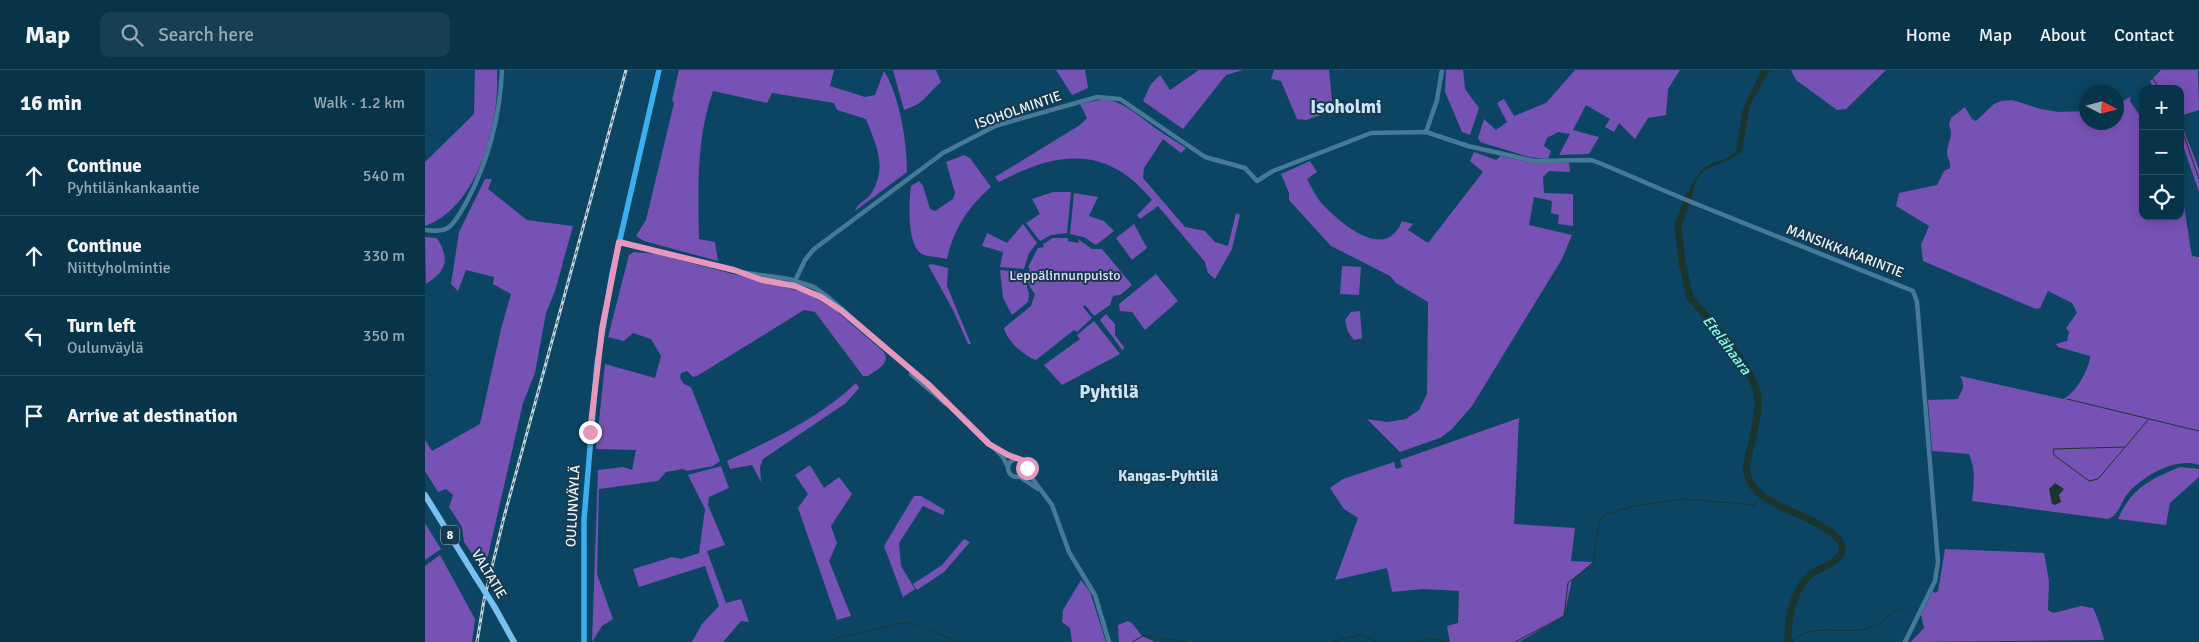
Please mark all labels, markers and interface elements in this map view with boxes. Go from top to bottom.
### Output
search box [100,12,450,57]
text: Map [25,20,70,50]
icon: search [118,21,146,49]
text: Search here [158,23,254,47]
text: Home [1906,24,1951,46]
text: Map [1979,24,2012,46]
text: About [2040,24,2086,46]
text: Contact [2114,24,2174,46]
north arrow [2079,85,2124,130]
map controls [2139,85,2184,220]
button: + [2139,85,2184,130]
street label: ISOHOLMINTIE [972,87,1064,133]
text: 16 min [20,90,82,116]
text: Walk · 1.2 km [313,93,405,113]
district label: Isoholmi [1310,95,1382,119]
button: − [2139,130,2184,175]
text: Continue [67,154,142,178]
icon: ahead [20,162,48,190]
text: 540 m [363,166,405,186]
button: locate [2139,175,2184,220]
text: Pyhtilänkankaantie [67,178,200,198]
street label: MANSIKKAKARINTIE [1784,221,1906,281]
text: Continue [67,234,142,258]
icon: ahead [20,242,48,270]
text: 330 m [363,246,405,266]
text: Niittyholmintie [67,258,171,278]
park label: Leppälinnunpuisto [1009,267,1121,284]
water label: Etelähaara [1699,312,1755,378]
text: Turn left [67,314,136,338]
icon: left [20,322,48,350]
text: 350 m [363,326,405,346]
text: Oulunväylä [67,338,144,358]
district label: Pyhtilä [1079,380,1139,404]
icon: arrive [20,402,48,430]
text: Arrive at destination [67,404,238,428]
route end [579,421,602,444]
route start [1016,457,1039,480]
street label: OULUNVÄYLÄ [562,464,584,548]
district label: Kangas-Pyhtilä [1118,467,1218,485]
road number: 8 [441,526,459,544]
street label: VALTATIE [468,546,510,602]

